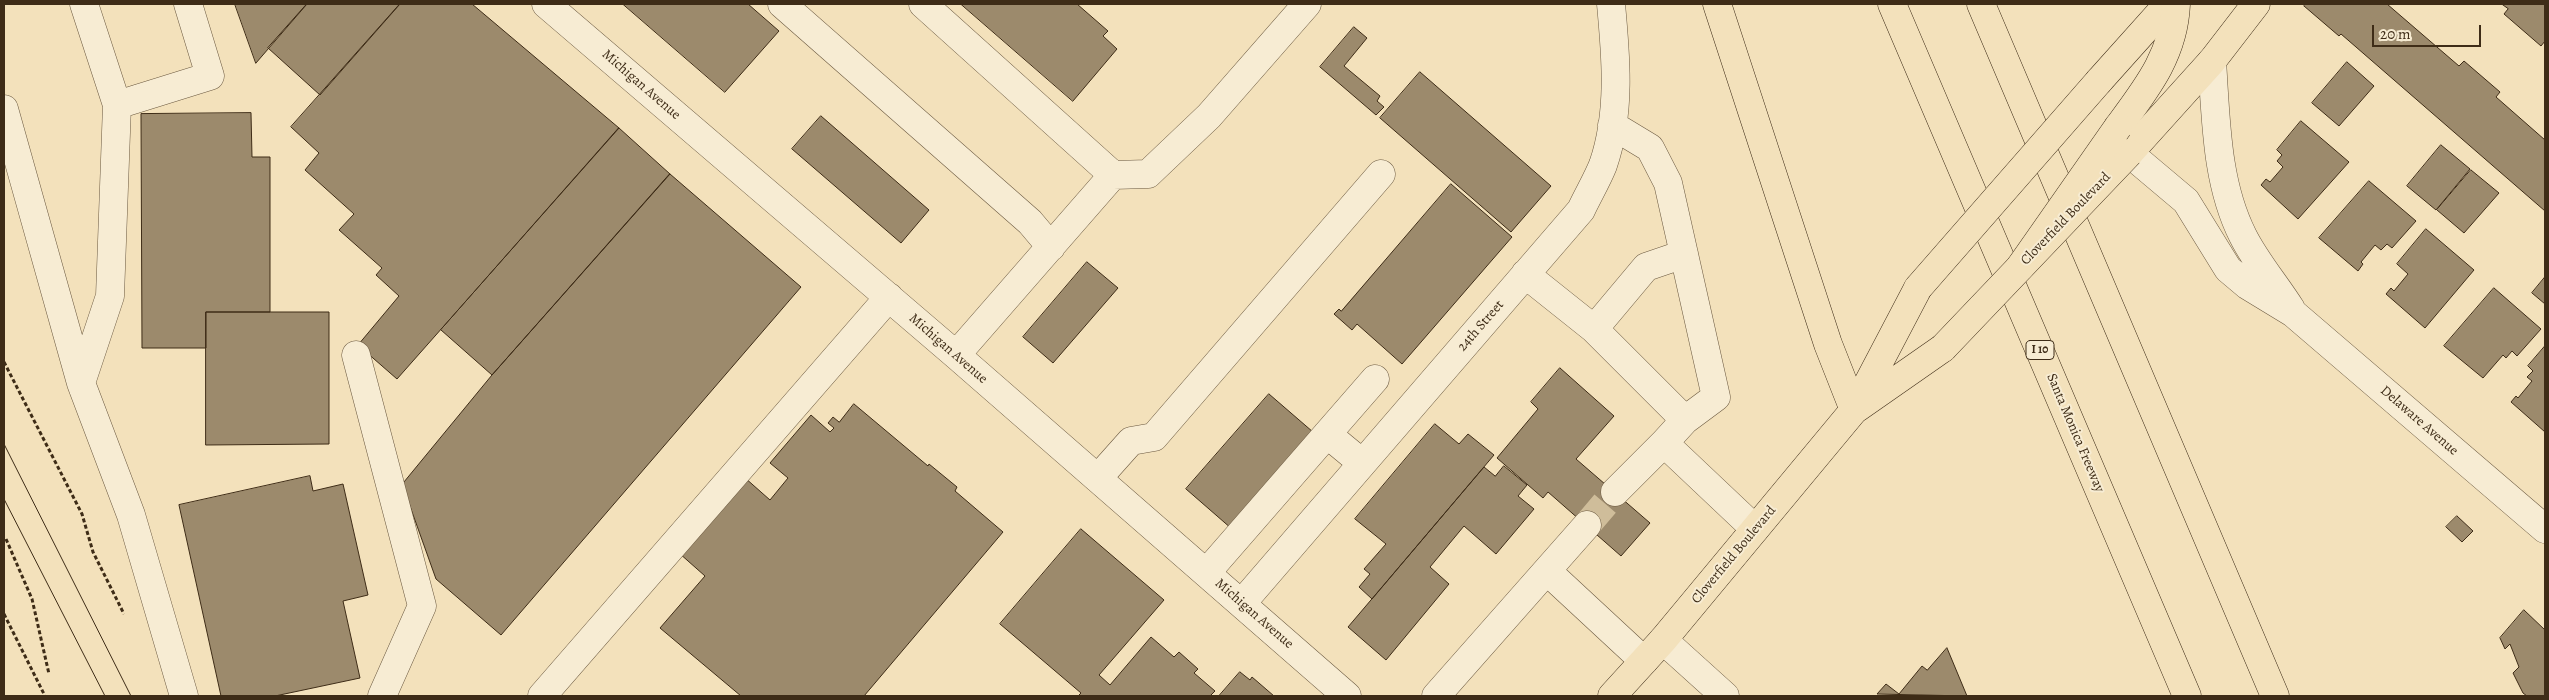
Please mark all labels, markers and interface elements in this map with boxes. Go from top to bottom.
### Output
scale bar [2374,15,2483,47]
text: 20 m [2380,24,2411,44]
street label: Michigan Avenue [598,46,684,124]
street label: Cloverfield Boulevard [2017,169,2115,269]
street label: 24th Street [1454,297,1508,355]
street label: Michigan Avenue [905,310,991,388]
road number: I 10 [2026,340,2054,360]
street label: Santa Monica Freeway [2042,371,2108,495]
street label: Delaware Avenue [2377,383,2461,459]
street label: Cloverfield Boulevard [1688,503,1780,607]
street label: Michigan Avenue [1211,575,1297,653]

